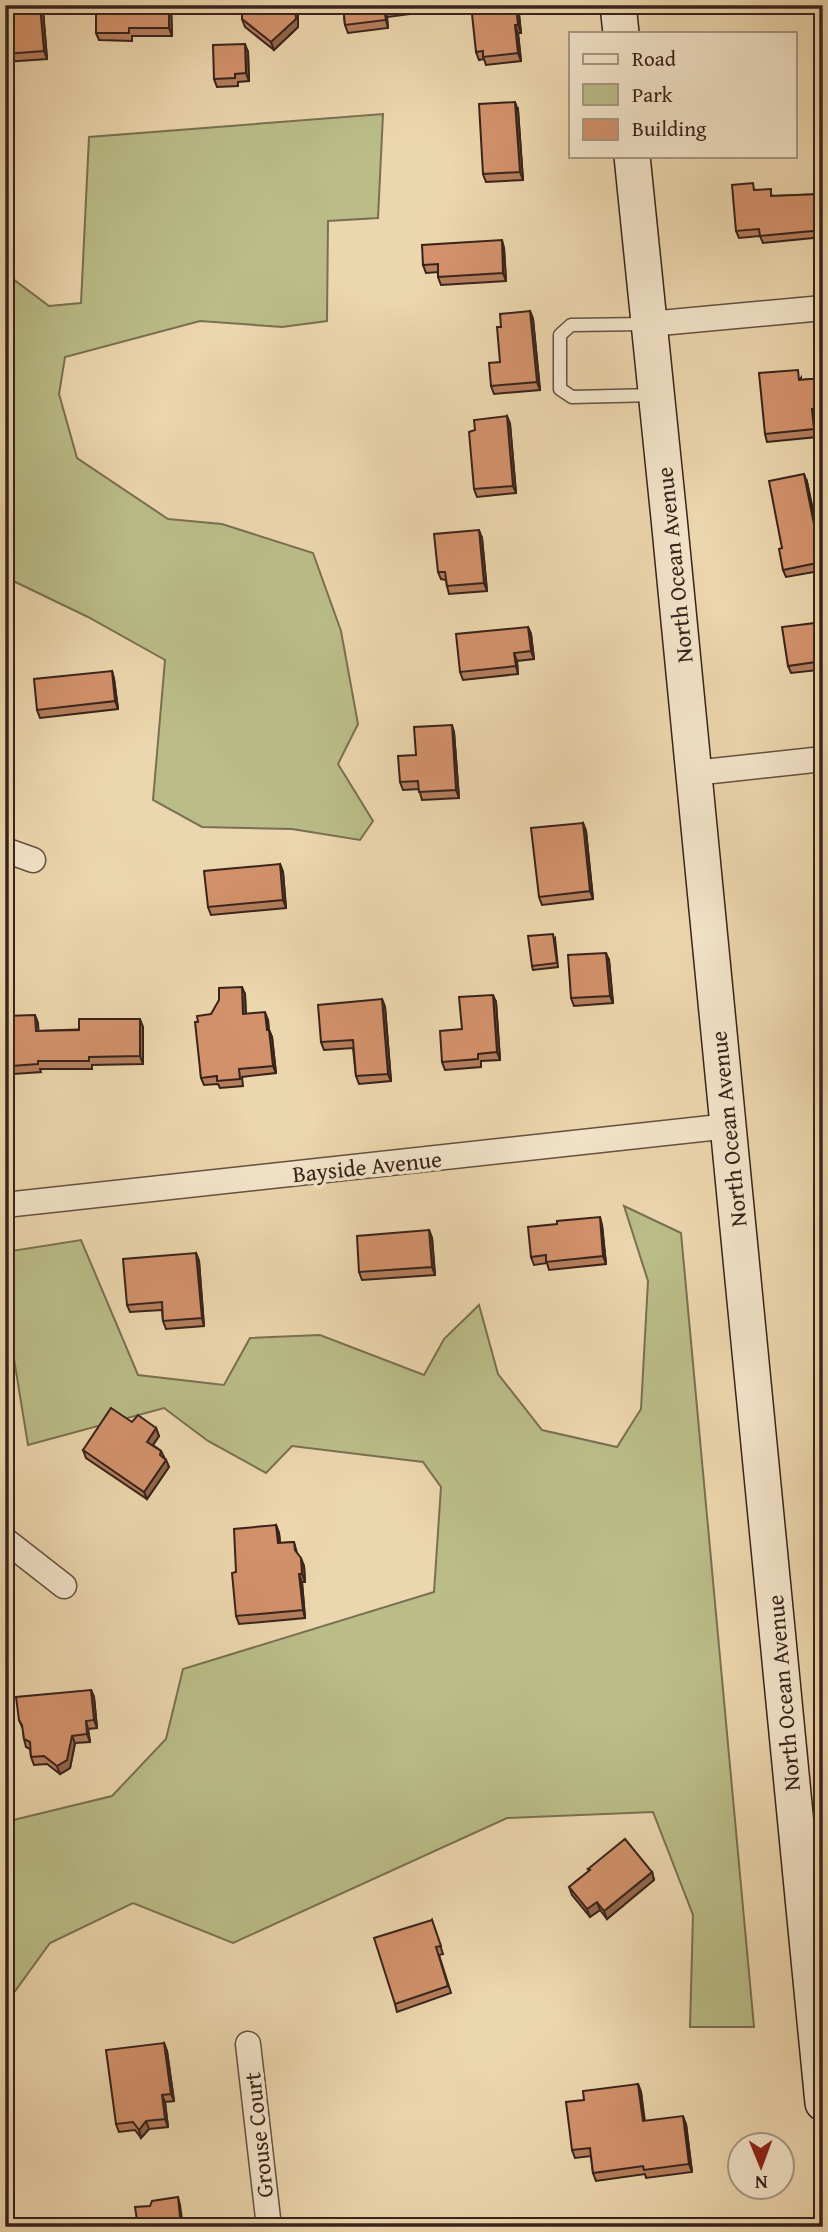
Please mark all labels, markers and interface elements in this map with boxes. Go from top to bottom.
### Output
legend [569,32,796,158]
text: Road [632,43,677,74]
text: Park [632,79,673,110]
text: Building [632,113,707,144]
street label: North Ocean Avenue [647,465,701,665]
street label: North Ocean Avenue [701,1029,755,1229]
street label: Bayside Avenue [291,1142,443,1190]
street label: North Ocean Avenue [758,1594,808,1792]
street label: Grouse Court [235,2071,281,2199]
north arrow [726,2130,796,2200]
text: N [754,2169,768,2197]

